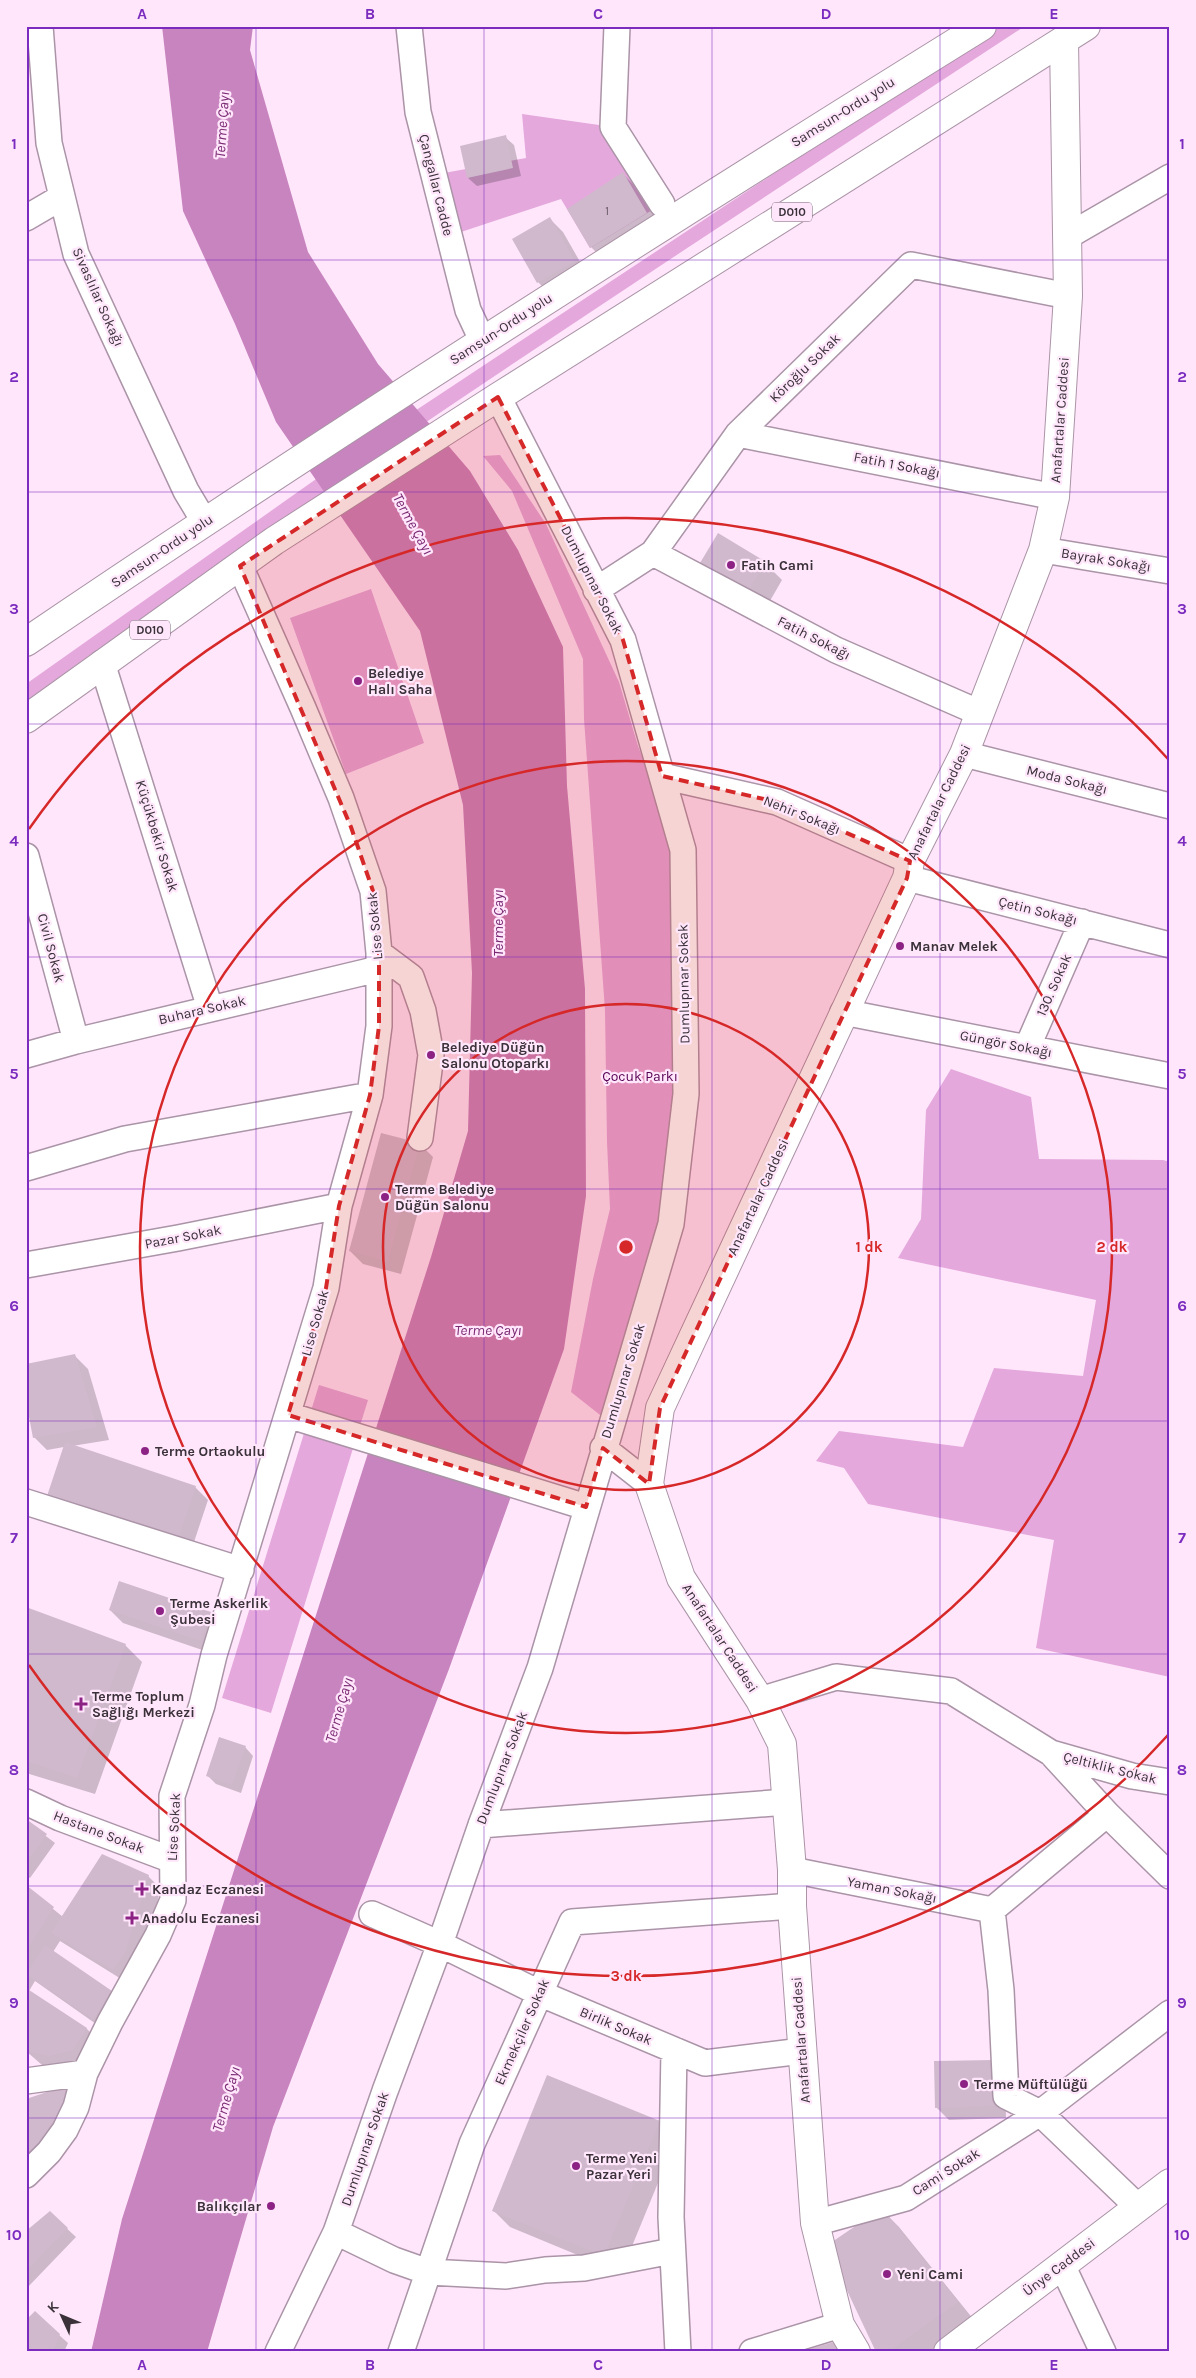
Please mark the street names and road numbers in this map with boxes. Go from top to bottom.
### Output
street label: Samsun-Ordu yolu [788,73,898,151]
street label: Çangallar Cadde [415,132,457,238]
road number: D010 [772,202,812,222]
street label: Sivaslılar Sokağı [69,245,127,349]
street label: Samsun-Ordu yolu [446,289,556,369]
street label: Köroğlu Sokak [766,330,844,406]
street label: Anafartalar Caddesi [1047,356,1073,484]
street label: Fatih 1 Sokağı [852,448,942,482]
street label: Samsun-Ordu yolu [108,511,216,591]
street label: Dumlupınar Sokak [557,523,627,637]
street label: Bayrak Sokağı [1060,545,1152,575]
street label: Fatih Sokağı [775,612,853,664]
road number: D010 [130,620,170,640]
street label: Anafartalar Caddesi [904,741,974,863]
street label: Moda Sokağı [1025,762,1109,798]
street label: Küçükbekir Sokak [132,778,182,894]
street label: Nehir Sokağı [761,792,843,838]
street label: Lise Sokak [364,891,386,961]
street label: Çetin Sokağı [997,893,1079,929]
street label: Civil Sokak [34,912,68,984]
street label: Dumlupınar Sokak [674,924,694,1044]
street label: 130. Sokak [1033,951,1075,1019]
street label: Buhara Sokak [157,992,247,1028]
street label: Güngör Sokağı [958,1027,1054,1061]
street label: Anafartalar Caddesi [724,1136,792,1258]
street label: Pazar Sokak [143,1221,223,1253]
street label: Lise Sokak [297,1288,333,1358]
street label: Dumlupınar Sokak [597,1321,649,1441]
street label: Anafartalar Caddesi [678,1580,762,1696]
street label: Dumlupınar Sokak [473,1709,531,1827]
street label: Çeltiklik Sokak [1061,1748,1159,1788]
street label: Lise Sokak [164,1792,184,1861]
street label: Hastane Sokak [51,1807,147,1857]
street label: Yaman Sokağı [846,1873,938,1907]
street label: Ekmekçiler Sokak [491,1976,553,2088]
street label: Anafartalar Caddesi [788,1976,814,2104]
street label: Birlik Sokak [577,2003,655,2049]
street label: Dumlupınar Sokak [337,2090,393,2208]
street label: Cami Sokak [909,2144,983,2199]
street label: Ünye Caddesi [1019,2234,1099,2300]

